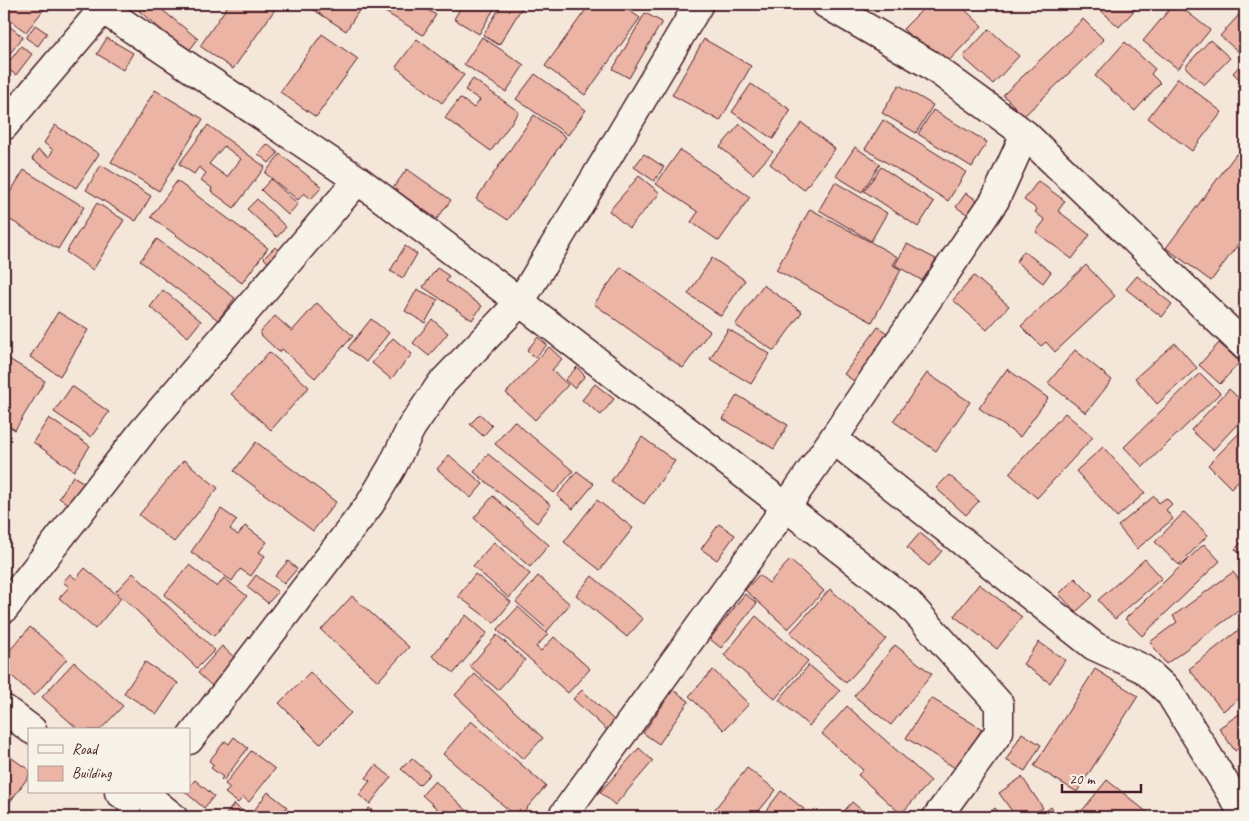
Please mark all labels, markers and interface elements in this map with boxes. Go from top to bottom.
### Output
legend [28,728,190,794]
text: Road [72,740,99,759]
scale bar [1062,761,1140,793]
text: Building [72,764,112,783]
text: 20 m [1069,770,1096,789]

